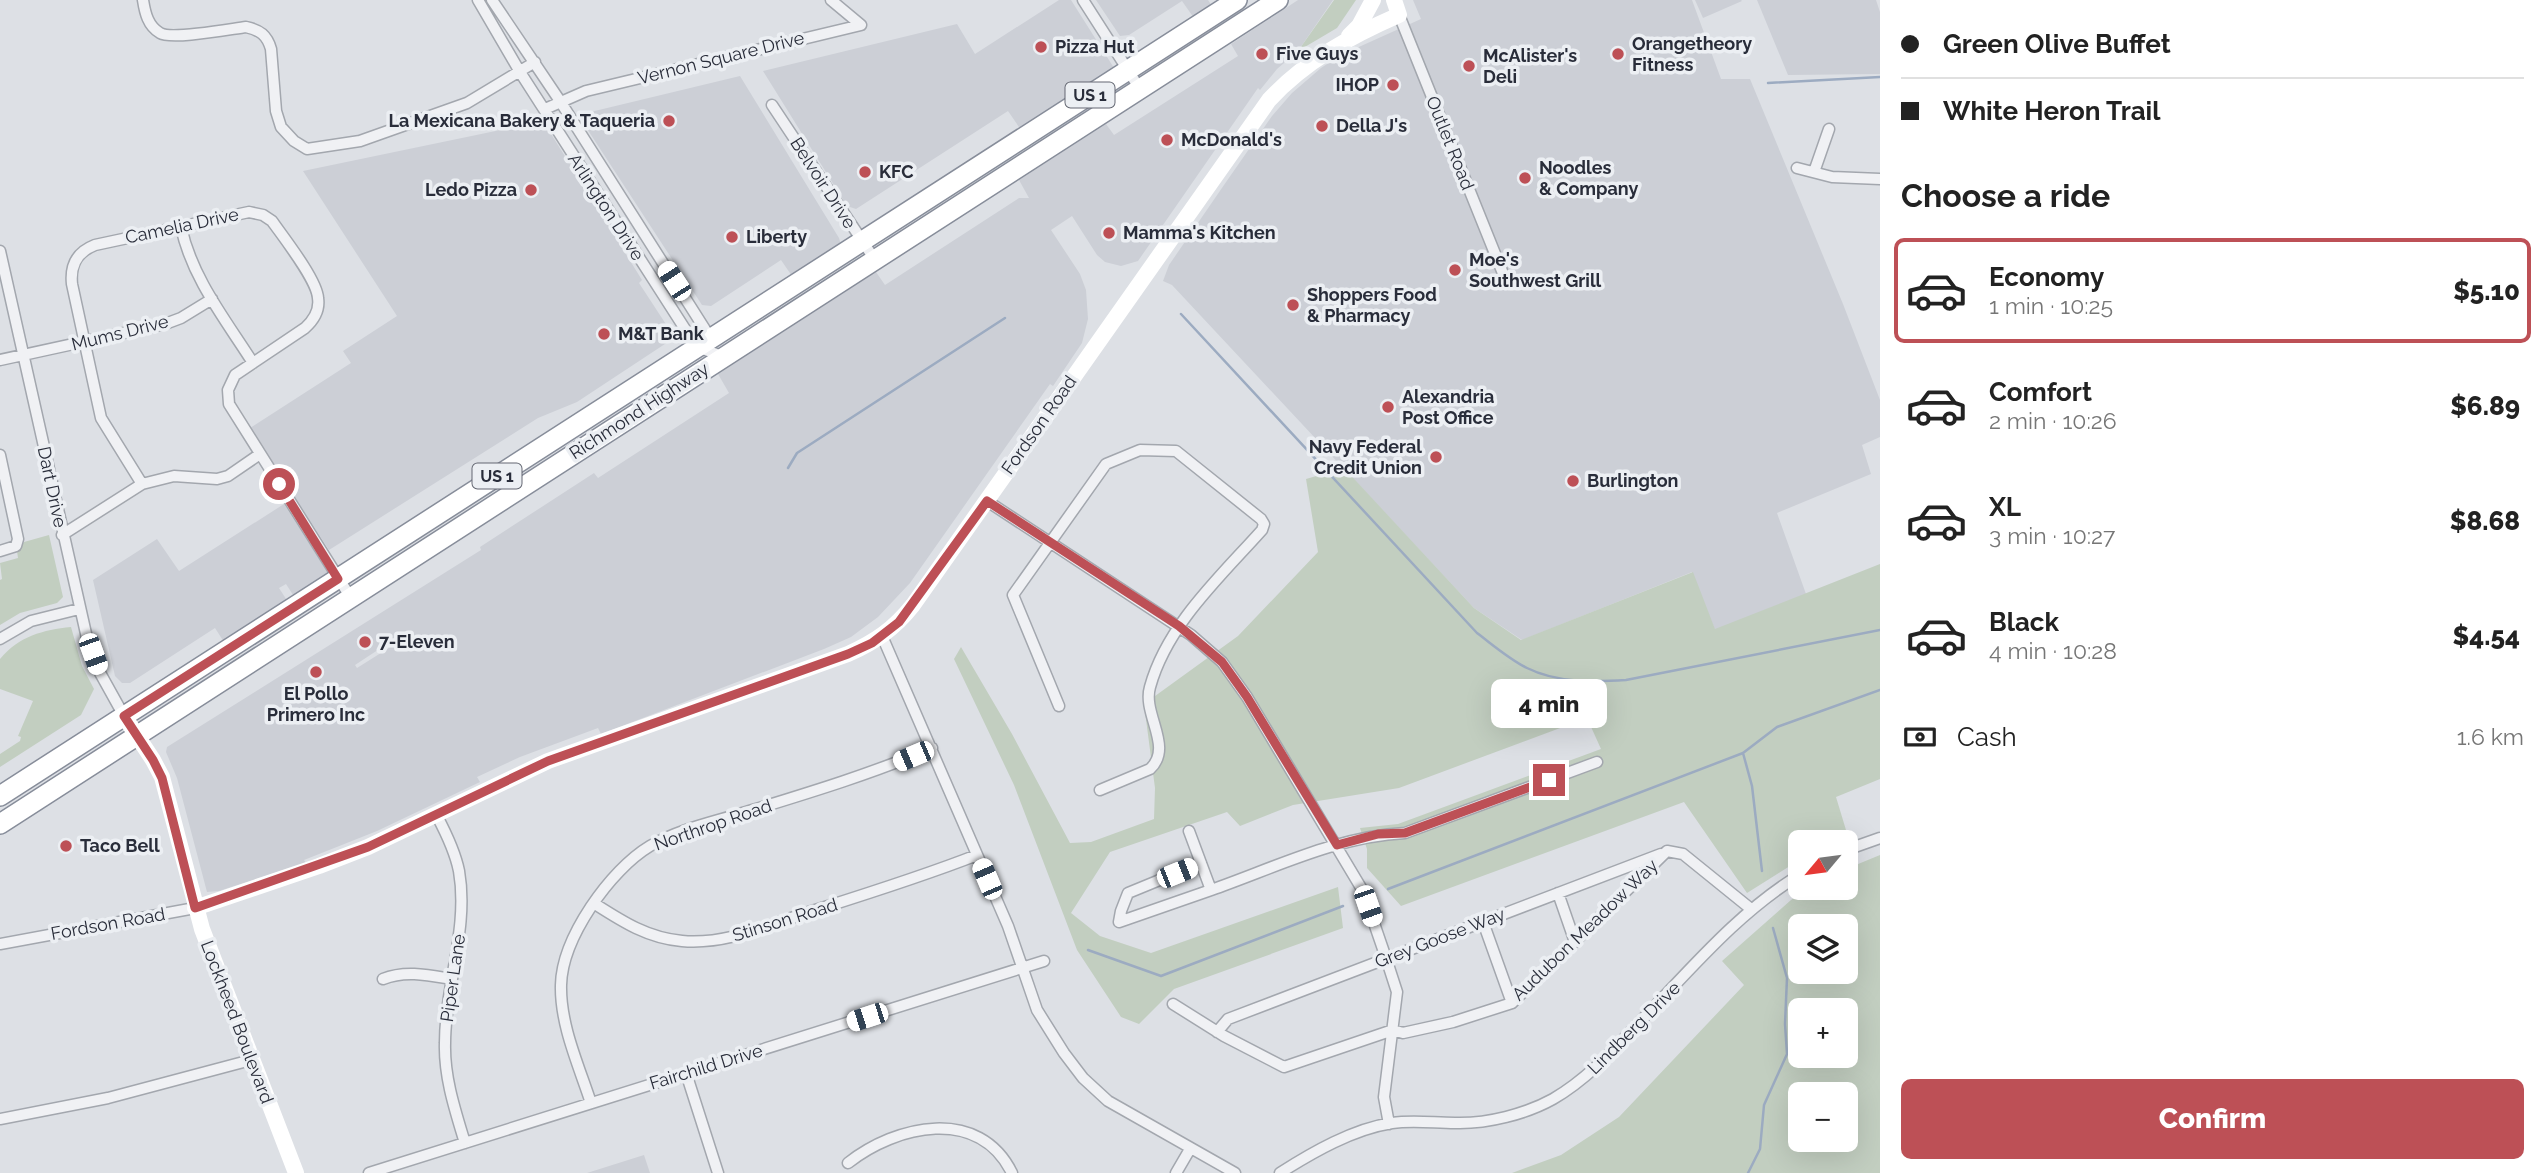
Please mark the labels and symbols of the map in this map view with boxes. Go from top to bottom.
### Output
street label: Vernon Square Drive [635,27,807,88]
place label: Orangetheory Fitness [1632,33,1752,75]
place label: Pizza Hut [1055,36,1135,57]
marker: Pizza Hut [1033,39,1049,55]
place label: Five Guys [1276,43,1358,64]
place label: McAlister's Deli [1483,45,1577,87]
marker: Five Guys [1254,46,1270,62]
marker: Orangetheory Fitness [1610,46,1626,62]
marker: McAlister's Deli [1461,58,1477,74]
place label: IHOP [1336,74,1379,95]
marker: IHOP [1385,77,1401,93]
road number: US 1 [1066,82,1114,108]
street label: Outlet Road [1422,93,1479,193]
place label: La Mexicana Bakery & Taqueria [388,110,655,131]
marker: La Mexicana Bakery & Taqueria [661,113,677,129]
place label: Della J's [1336,115,1407,136]
marker: Della J's [1314,118,1330,134]
place label: McDonald's [1181,129,1282,150]
marker: McDonald's [1159,132,1175,148]
street label: Belvoir Drive [786,133,861,233]
street label: Arlington Drive [564,149,649,265]
place label: Noodles & Company [1539,157,1639,199]
place label: KFC [879,161,914,182]
marker: KFC [857,164,873,180]
marker: Noodles & Company [1517,170,1533,186]
place label: Ledo Pizza [425,179,517,200]
marker: Ledo Pizza [523,182,539,198]
street label: Camelia Drive [123,203,241,248]
place label: Mamma's Kitchen [1123,222,1276,243]
marker: Mamma's Kitchen [1101,225,1117,241]
place label: Liberty [746,226,807,247]
marker: Liberty [724,229,740,245]
place label: Moe's Southwest Grill [1469,249,1602,291]
car [654,258,695,304]
marker: Moe's Southwest Grill [1447,262,1463,278]
place label: Shoppers Food & Pharmacy [1307,284,1437,326]
marker: Shoppers Food & Pharmacy [1285,297,1301,313]
street label: Mums Drive [69,310,171,355]
place label: M&T Bank [618,323,705,344]
marker: M&T Bank [596,326,612,342]
street label: Richmond Highway [565,358,712,463]
street label: Fordson Road [997,371,1080,478]
place label: Alexandria Post Office [1402,386,1494,428]
marker: Alexandria Post Office [1380,399,1396,415]
place label: Navy Federal Credit Union [1309,436,1422,478]
street label: Dart Drive [34,444,71,530]
marker: Navy Federal Credit Union [1428,449,1444,465]
road number: US 1 [472,463,522,489]
route start [263,468,295,500]
place label: Burlington [1587,470,1678,491]
marker: Burlington [1565,473,1581,489]
car [76,631,111,677]
place label: 7-Eleven [379,631,455,652]
marker: 7-Eleven [357,634,373,650]
marker: El Pollo Primero Inc [308,664,324,680]
callout: 4 min [1491,678,1607,728]
place label: El Pollo Primero Inc [267,683,365,725]
car [890,738,937,774]
route end [1533,764,1565,796]
street label: Northrop Road [651,795,774,854]
north arrow [1788,830,1858,900]
place label: Taco Bell [80,835,160,856]
marker: Taco Bell [58,838,74,854]
street label: Audubon Meadow Way [1507,854,1662,1005]
car [1154,855,1201,891]
car [970,856,1005,902]
car [1352,883,1385,929]
street label: Stinson Road [730,894,840,945]
street label: Fordson Road [49,903,167,944]
street label: Grey Goose Way [1372,903,1508,972]
street label: Piper Lane [436,932,469,1023]
street label: Lockheed Boulevard [197,937,278,1106]
street label: Lindberg Drive [1583,977,1685,1078]
car [844,1001,891,1033]
street label: Fairchild Drive [647,1039,765,1094]

